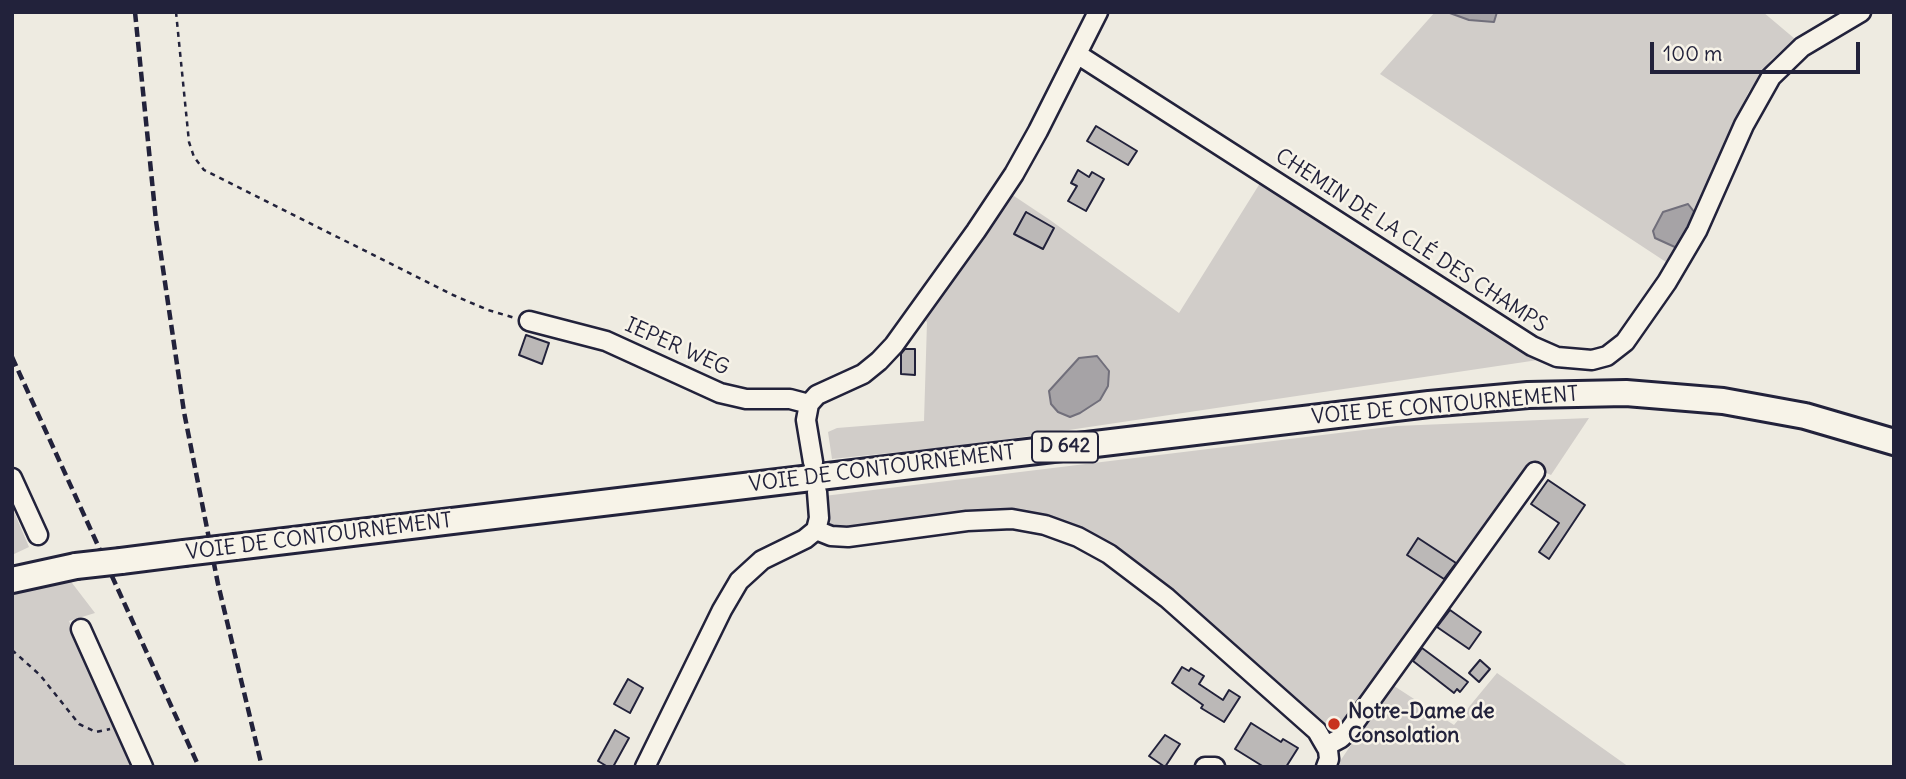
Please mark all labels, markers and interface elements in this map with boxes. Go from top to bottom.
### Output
scale bar [1654,28,1864,72]
text: 100 m [1663,40,1722,67]
street label: CHEMIN DE LA CLÉ DES CHAMPS [1270,144,1552,338]
street label: IEPER WEG [621,313,733,381]
street label: VOIE DE CONTOURNEMENT [1310,382,1580,430]
road number: D 642 [1032,432,1098,462]
street label: VOIE DE CONTOURNEMENT [748,440,1016,498]
street label: VOIE DE CONTOURNEMENT [185,508,453,566]
place label: Notre-Dame de Consolation [1348,699,1494,749]
marker: Notre-Dame de Consolation [1326,716,1342,732]

